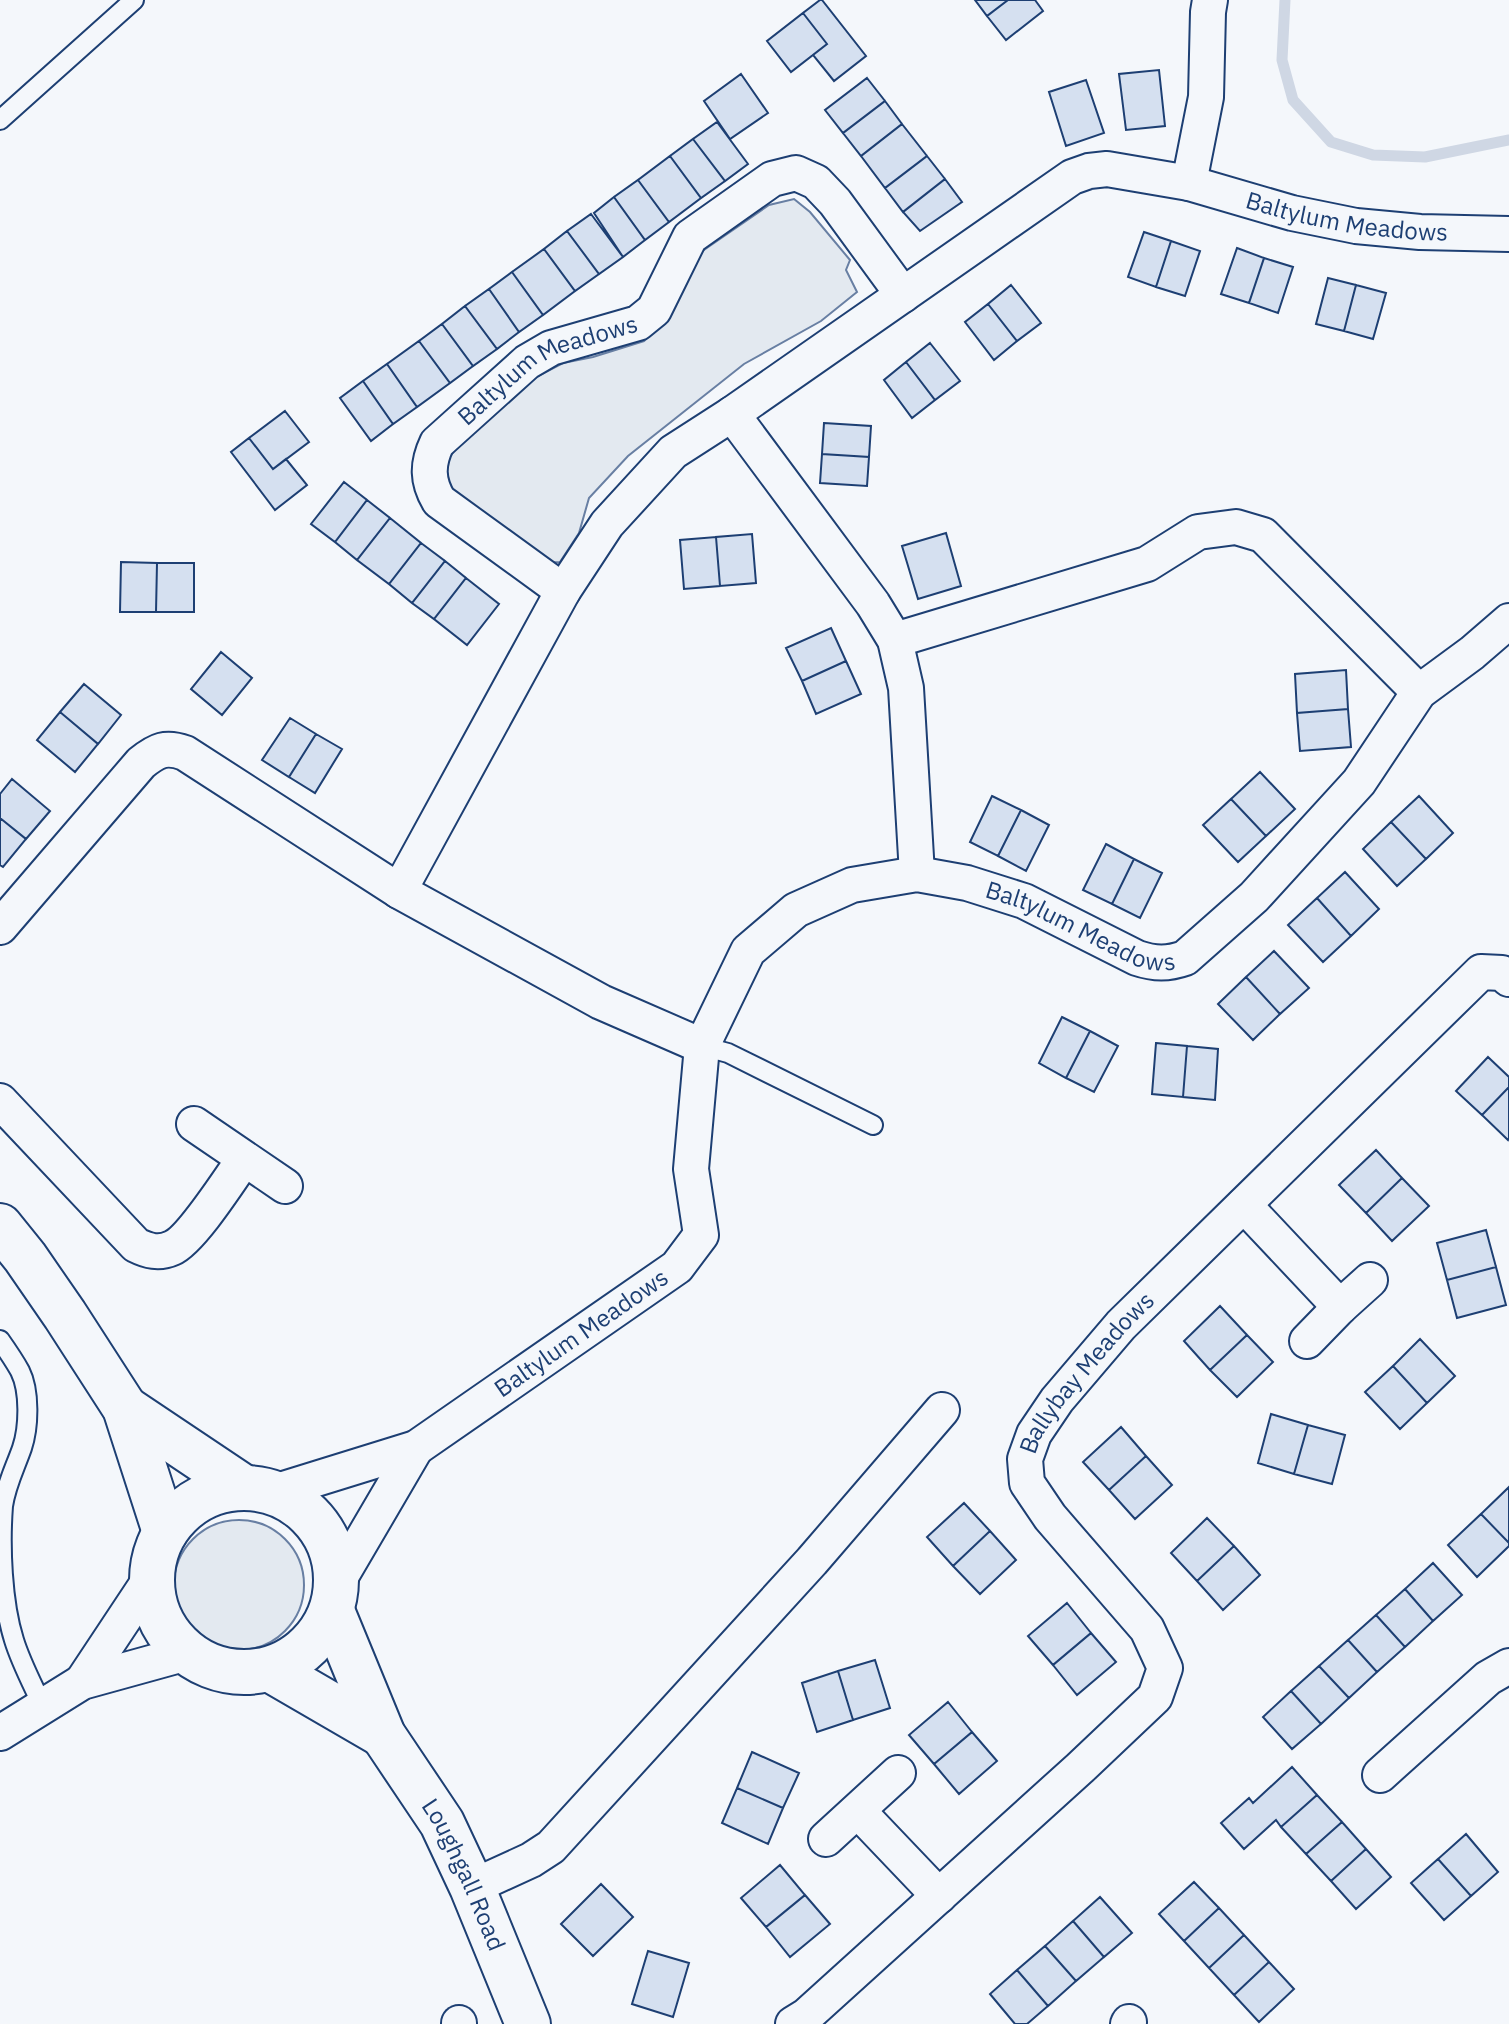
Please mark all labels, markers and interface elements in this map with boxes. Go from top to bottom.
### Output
street label: Baltylum Meadows [1242,183,1448,248]
street label: Baltylum Meadows [450,307,641,432]
street label: Baltylum Meadows [982,873,1177,978]
street label: Baltylum Meadows [488,1261,674,1404]
street label: Ballybay Meadows [1011,1284,1161,1458]
street label: Loughgall Road [415,1792,513,1955]

